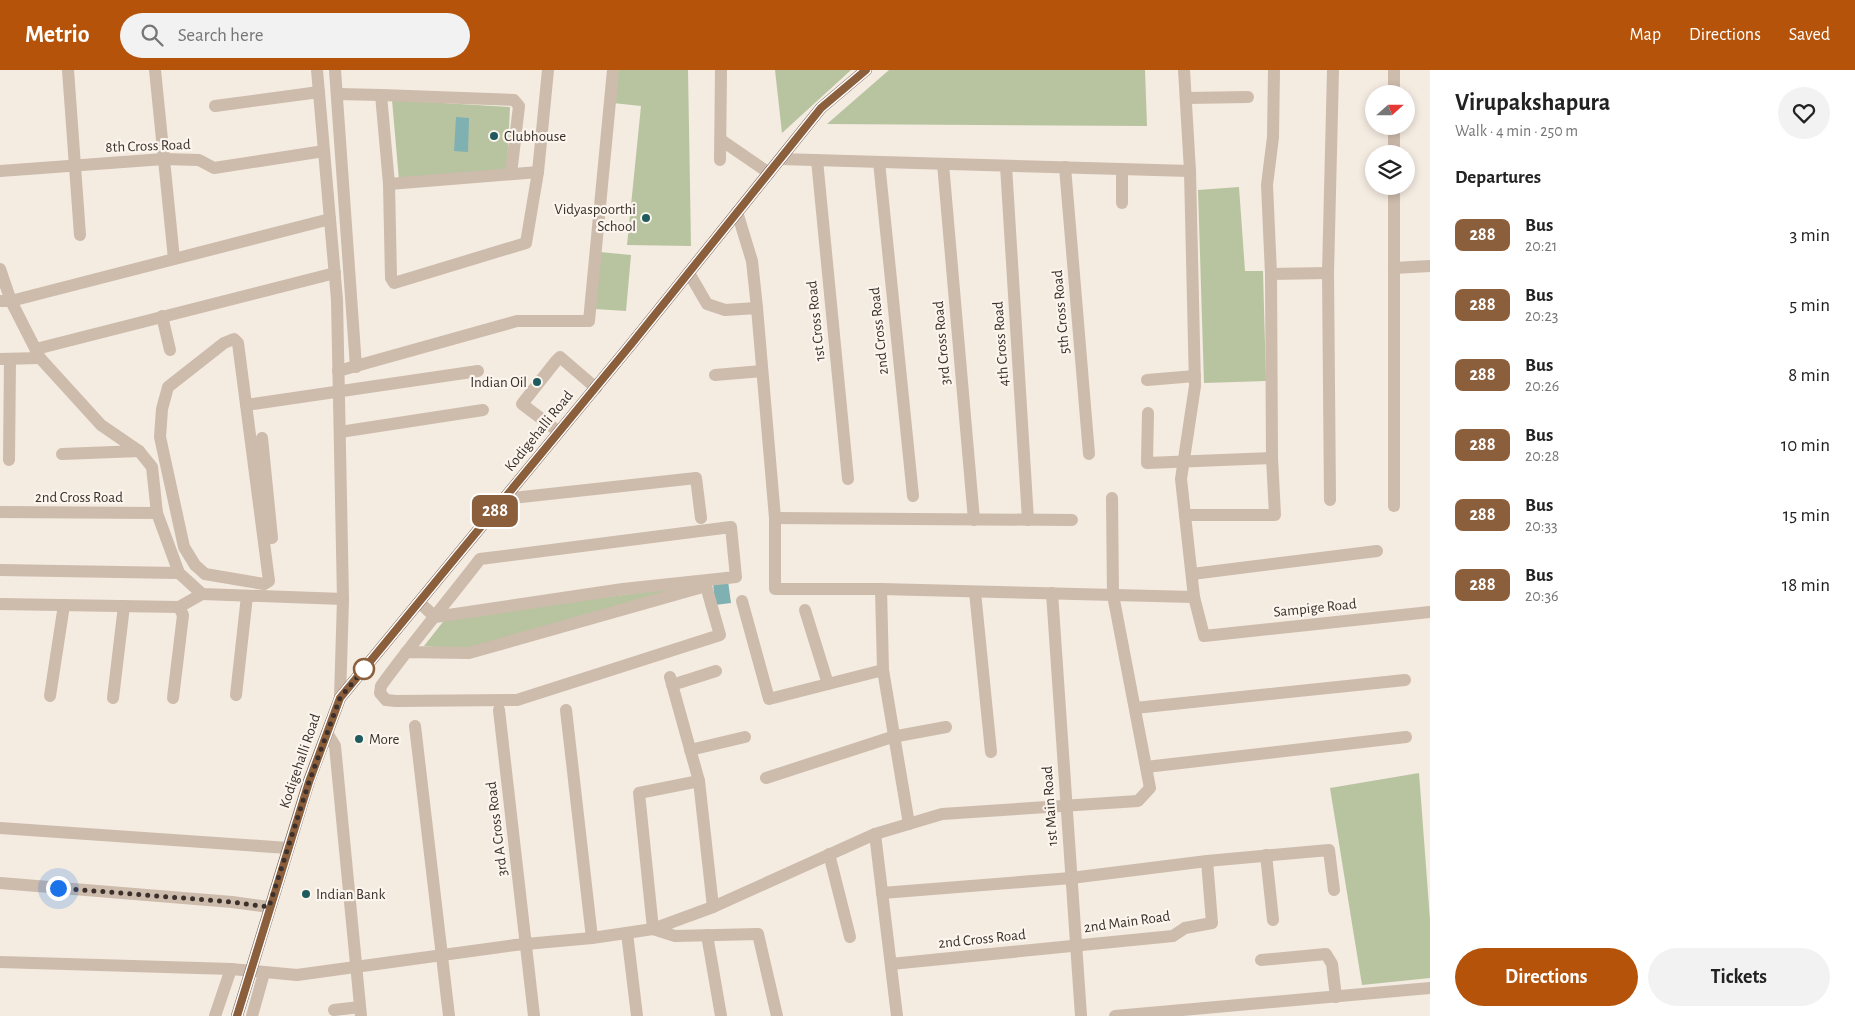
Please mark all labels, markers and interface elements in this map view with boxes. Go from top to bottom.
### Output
search box [120,13,470,58]
icon: search [138,21,166,49]
text: Metrio [25,23,90,47]
text: Search here [178,26,264,45]
text: Map [1630,26,1661,44]
text: Directions [1689,26,1761,44]
text: Saved [1789,26,1830,44]
north arrow [1365,85,1415,135]
map controls [1365,85,1415,195]
button: heart [1778,87,1830,139]
text: Virupakshapura [1455,91,1610,115]
text: Walk · 4 min · 250 m [1455,123,1578,139]
place label: Clubhouse [504,129,566,144]
marker: Clubhouse [488,130,500,142]
street label: 8th Cross Road [105,137,191,155]
button: layers [1365,145,1415,195]
text: Departures [1455,168,1541,187]
place label: Vidyaspoorthi School [554,202,636,234]
marker: Vidyaspoorthi School [640,212,652,224]
text: Bus [1525,216,1553,235]
text: 288 [1469,226,1496,244]
text: 3 min [1789,226,1830,245]
text: 20:21 [1525,238,1557,254]
street label: 5th Cross Road [1050,269,1072,355]
street label: 1st Cross Road [804,280,828,362]
street label: 2nd Cross Road [867,286,891,376]
text: Bus [1525,286,1553,305]
text: 288 [1469,296,1496,314]
text: 5 min [1789,296,1830,315]
street label: 3rd Cross Road [931,300,953,386]
street label: 4th Cross Road [991,301,1011,387]
text: 20:23 [1525,308,1558,324]
text: Bus [1525,356,1553,375]
text: 288 [1469,366,1496,384]
text: 8 min [1788,366,1830,385]
place label: Indian Oil [470,375,527,390]
marker: Indian Oil [531,376,543,388]
text: 20:26 [1525,378,1559,394]
street label: Kodigehalli Road [502,388,576,474]
text: Bus [1525,426,1553,445]
text: 288 [1469,436,1496,454]
text: 10 min [1781,436,1830,455]
text: 20:28 [1525,448,1559,464]
street label: 2nd Cross Road [35,490,123,505]
line badge: 288 [466,495,524,527]
text: Bus [1525,496,1553,515]
text: 288 [482,502,508,520]
text: 288 [1469,506,1496,524]
text: 15 min [1783,506,1830,525]
text: 20:33 [1525,518,1558,534]
text: Bus [1525,566,1553,585]
text: 288 [1469,576,1496,594]
text: 18 min [1782,576,1830,595]
text: 20:36 [1525,588,1559,604]
street label: Sampige Road [1273,596,1357,620]
unlabelled marker [353,658,375,680]
street label: Kodigehalli Road [277,712,323,810]
place label: More [369,732,400,747]
marker: More [353,733,365,745]
street label: 1st Main Road [1040,765,1060,847]
street label: 3rd A Cross Road [484,780,510,877]
your location [46,876,71,901]
place label: Indian Bank [316,887,386,902]
marker: Indian Bank [300,888,312,900]
street label: 2nd Main Road [1083,908,1171,935]
street label: 2nd Cross Road [937,927,1027,951]
button: Directions [1455,948,1638,1006]
button: Tickets [1648,948,1830,1006]

